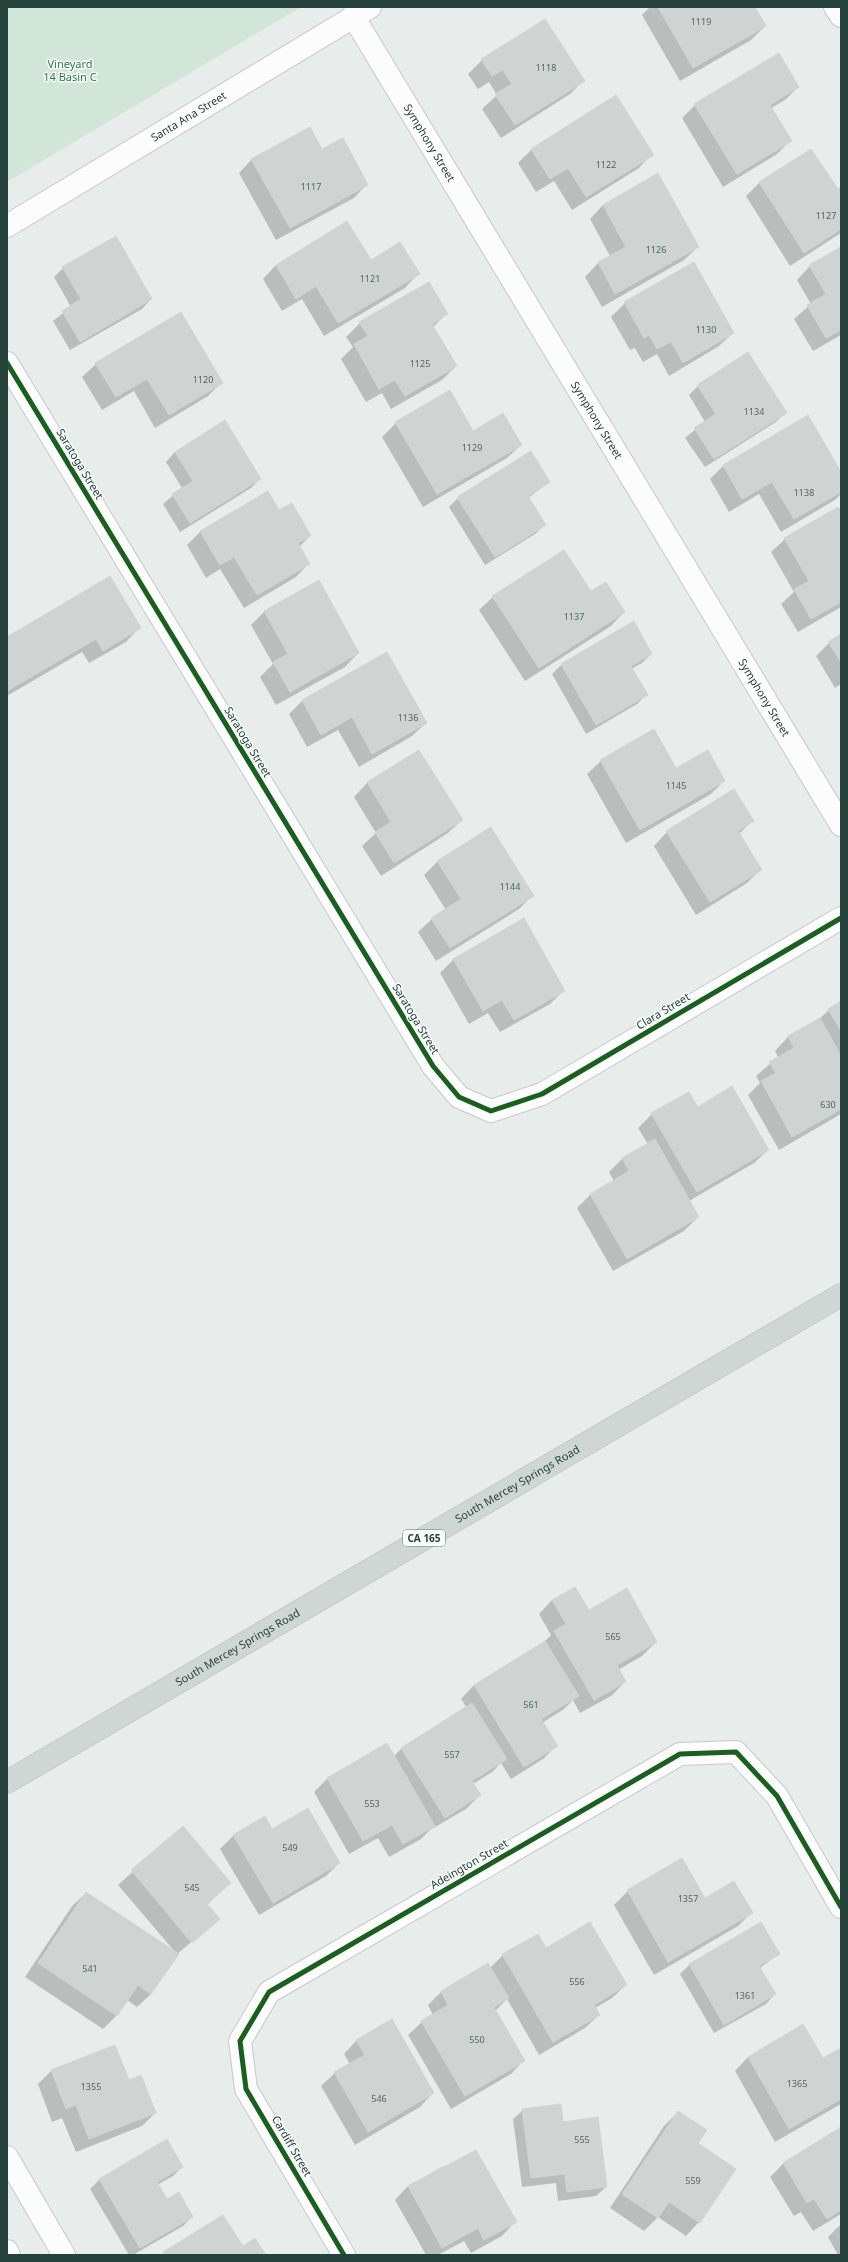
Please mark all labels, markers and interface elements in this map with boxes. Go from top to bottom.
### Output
house number: 1119 [691,15,711,28]
park label: Vineyard 14 Basin C [43,56,97,84]
house number: 1118 [536,61,556,74]
street label: Santa Ana Street [148,87,229,145]
street label: Symphony Street [401,101,459,184]
house number: 1122 [596,158,616,171]
house number: 1117 [301,180,321,193]
house number: 1127 [816,209,836,222]
house number: 1126 [646,243,666,256]
house number: 1121 [360,272,380,285]
house number: 1130 [696,323,716,336]
house number: 1125 [410,357,430,370]
house number: 1120 [193,373,213,386]
street label: Symphony Street [568,378,626,462]
house number: 1134 [744,405,764,418]
street label: Saratoga Street [53,426,107,502]
house number: 1129 [462,441,482,454]
house number: 1138 [794,486,814,499]
house number: 1137 [564,610,584,623]
street label: Symphony Street [735,656,794,739]
street label: Saratoga Street [221,704,275,780]
house number: 1136 [398,711,418,724]
house number: 1145 [666,779,686,792]
house number: 1144 [500,880,520,893]
street label: Saratoga Street [389,981,443,1057]
street label: Clara Street [633,989,692,1032]
house number: 630 [820,1098,836,1111]
street label: South Mercey Springs Road [452,1441,582,1526]
road number: CA 165 [403,1530,445,1546]
street label: South Mercey Springs Road [172,1605,302,1689]
house number: 565 [605,1630,621,1643]
house number: 561 [523,1698,539,1711]
house number: 557 [444,1748,460,1761]
house number: 553 [364,1797,380,1810]
street label: Adeington Street [427,1835,510,1892]
house number: 549 [282,1841,298,1854]
house number: 545 [184,1881,200,1894]
house number: 1357 [678,1892,698,1905]
house number: 541 [82,1962,98,1975]
house number: 556 [569,1975,585,1988]
house number: 1361 [735,1989,755,2002]
house number: 550 [469,2033,485,2046]
house number: 1365 [787,2077,807,2090]
house number: 1355 [81,2080,101,2093]
house number: 546 [371,2092,387,2105]
street label: Cardiff Street [269,2112,316,2179]
house number: 555 [574,2133,590,2146]
house number: 559 [685,2174,701,2187]

